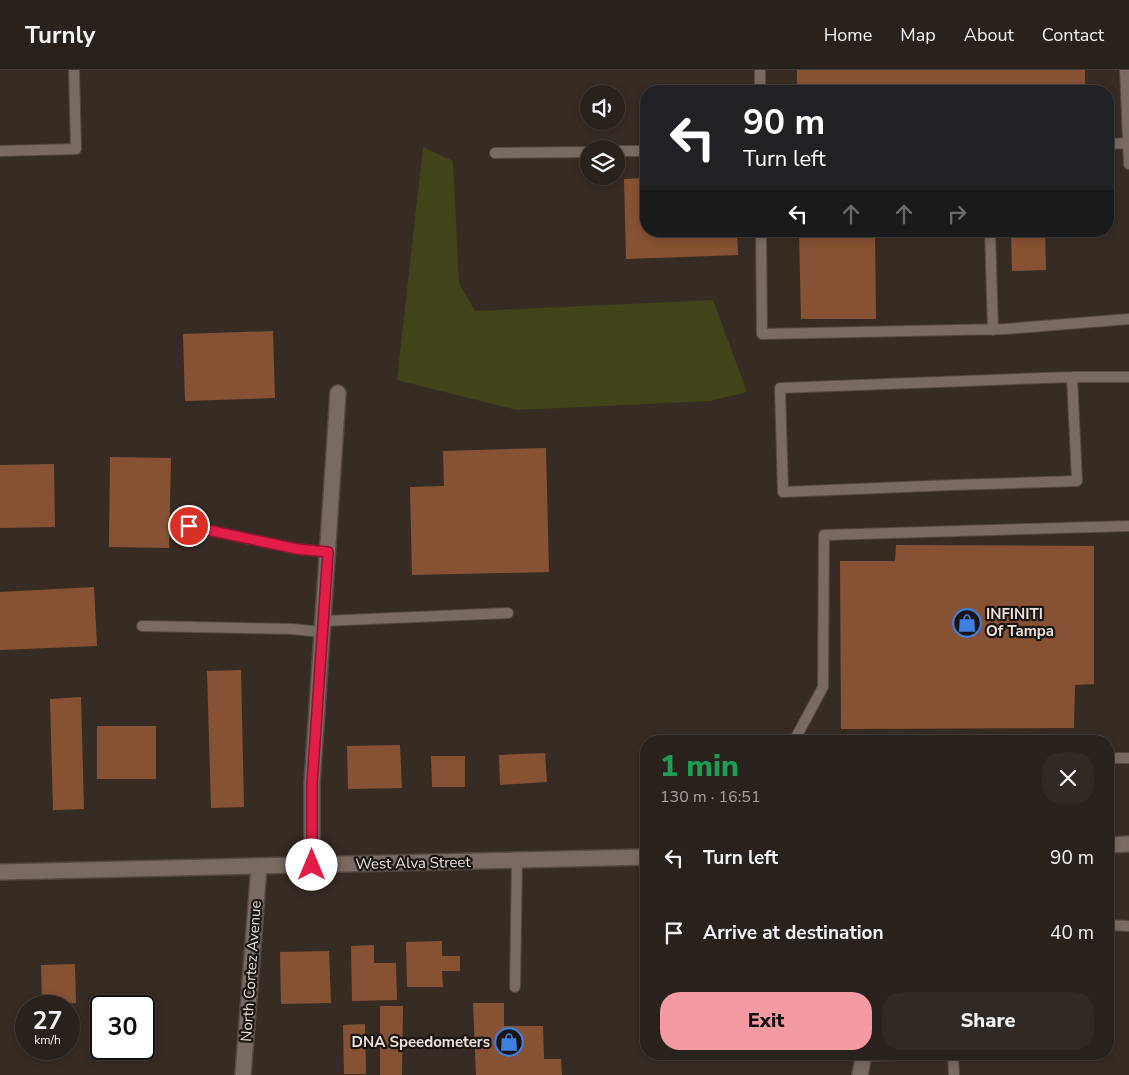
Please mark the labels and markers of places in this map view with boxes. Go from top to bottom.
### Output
pin [168,505,210,547]
place label: INFINITI Of Tampa [986,604,1054,641]
shop icon: INFINITI Of Tampa [952,608,982,638]
shop icon: DNA Speedometers [494,1027,524,1057]
place label: DNA Speedometers [352,1032,490,1052]

